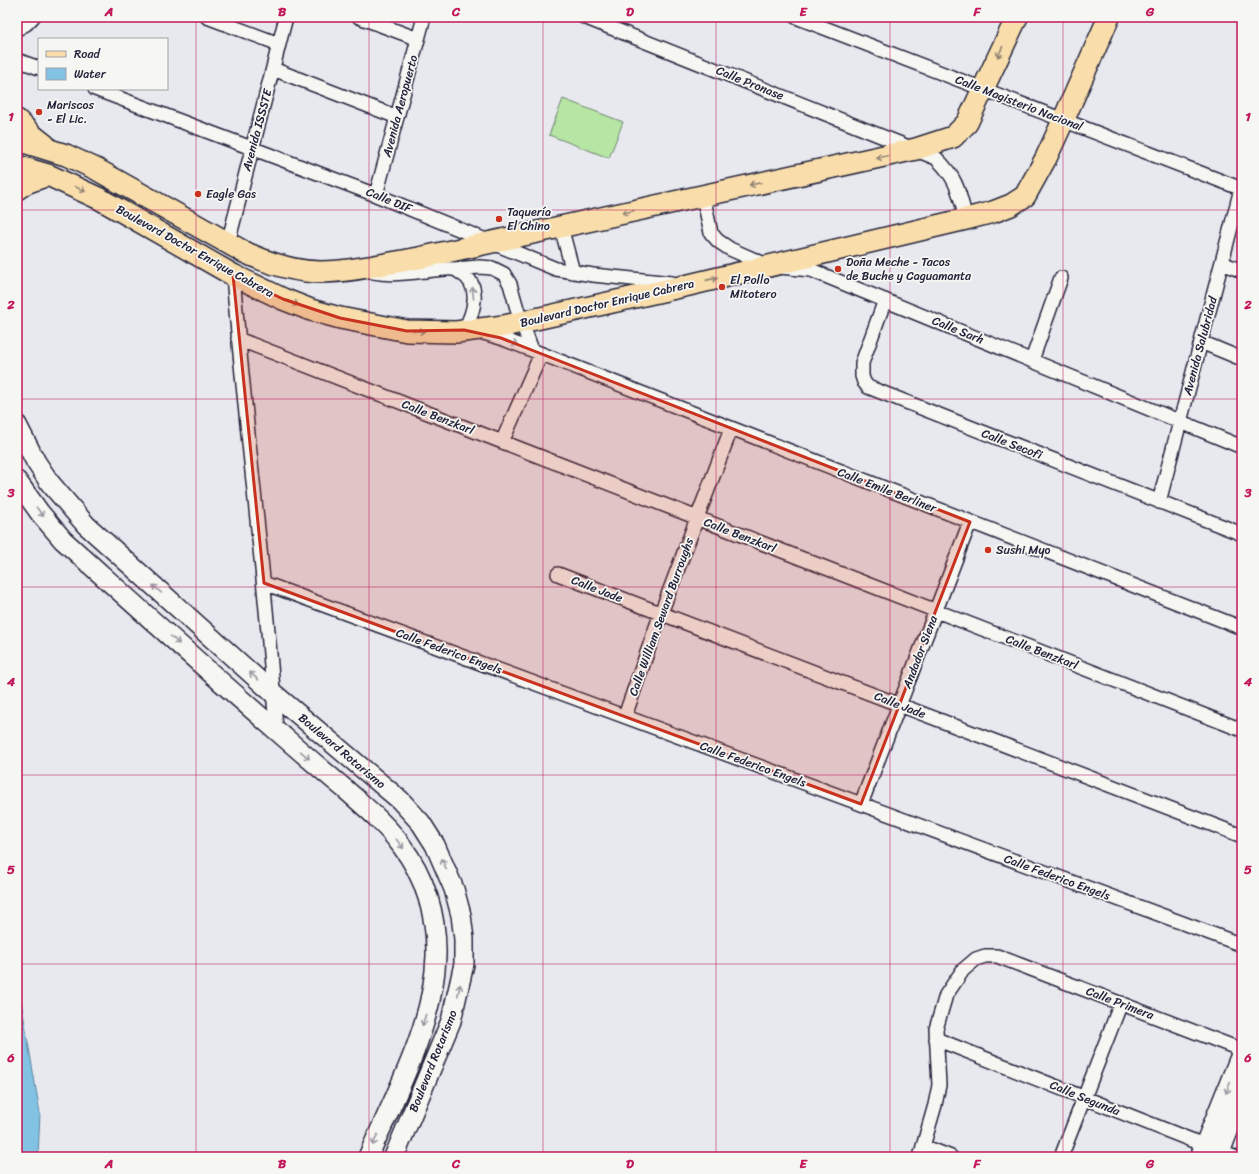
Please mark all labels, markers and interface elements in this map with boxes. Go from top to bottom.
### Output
text: A [104,0,113,23]
text: B [278,0,287,23]
text: C [451,0,461,23]
text: D [626,0,634,23]
text: E [799,0,808,23]
text: F [972,0,981,23]
text: G [1145,0,1155,23]
legend [38,38,168,90]
text: Road [74,43,101,65]
one-way arrow [996,46,1003,58]
street label: Avenida Aeropuerto [376,52,424,161]
street label: Calle Pronase [713,59,787,107]
text: Water [74,63,107,85]
street label: Calle Magisterio Nacional [952,68,1087,138]
street label: Avenida ISSSTE [235,85,279,175]
place label: Mariscos - El Lic. [47,94,94,130]
text: 1 [8,105,14,128]
text: 1 [1245,105,1251,128]
marker: Mariscos - El Lic. [34,107,44,117]
one-way arrow [875,153,888,161]
street label: Calle DIF [363,181,417,220]
one-way arrow [748,181,761,189]
place label: Eagle Gas [206,183,256,205]
one-way arrow [73,186,85,193]
marker: Eagle Gas [193,189,203,199]
street label: Boulevard Doctor Enrique Cabrera [112,198,278,304]
place label: Taquería El Chino [507,201,551,237]
one-way arrow [621,209,634,217]
marker: Taquería El Chino [494,214,504,224]
place label: Doña Meche - Tacos de Buche y Caguamanta [846,251,972,287]
marker: Doña Meche - Tacos de Buche y Caguamanta [833,264,843,274]
place label: El Pollo Mitotero [730,269,777,305]
street label: Boulevard Doctor Enrique Cabrera [518,272,696,334]
one-way arrow [705,275,718,283]
marker: El Pollo Mitotero [717,282,727,292]
one-way arrow [470,287,477,300]
text: 2 [6,293,15,316]
street label: Avenida Salubridad [1176,293,1224,399]
text: 2 [1243,293,1252,316]
one-way arrow [286,299,298,307]
street label: Calle Sarh [929,310,987,350]
one-way arrow [412,327,425,335]
one-way arrow [506,339,518,347]
street label: Calle Benzkarl [399,393,478,441]
street label: Calle Secofi [978,422,1047,466]
street label: Calle Emile Berliner [834,461,941,519]
text: 3 [6,481,15,504]
text: 3 [1243,481,1252,504]
one-way arrow [36,507,44,518]
street label: Calle Benzkarl [701,511,780,559]
street label: Calle William Seward Burroughs [622,534,700,699]
place label: Sushi Myo [996,539,1051,561]
marker: Sushi Myo [983,545,993,555]
street label: Calle Jade [568,569,626,609]
one-way arrow [152,584,162,594]
street label: Andador Siena [896,611,944,693]
street label: Calle Federico Engels [393,622,505,680]
street label: Calle Benzkarl [1003,628,1082,676]
one-way arrow [169,636,180,645]
text: 4 [6,670,16,693]
text: 4 [1243,670,1253,693]
one-way arrow [249,671,259,681]
street label: Calle Jade [871,685,929,725]
street label: Boulevard Rotarismo [293,708,391,794]
street label: Calle Federico Engels [697,735,809,793]
one-way arrow [300,751,311,760]
one-way arrow [396,838,404,849]
street label: Calle Federico Engels [1001,848,1113,906]
text: 5 [7,858,15,881]
one-way arrow [440,858,447,870]
text: 5 [1244,858,1252,881]
street label: Calle Primera [1083,980,1158,1026]
one-way arrow [455,984,463,997]
street label: Boulevard Rotarismo [402,1006,464,1116]
one-way arrow [420,1013,427,1026]
text: 6 [6,1046,15,1069]
text: 6 [1243,1046,1252,1069]
street label: Calle Segunda [1046,1074,1124,1122]
one-way arrow [1223,1081,1231,1093]
one-way arrow [371,1134,378,1146]
text: A [104,1152,113,1174]
text: B [278,1152,287,1174]
text: C [451,1152,461,1174]
text: D [626,1152,634,1174]
text: E [799,1152,808,1174]
text: F [972,1152,981,1174]
text: G [1145,1152,1155,1174]

